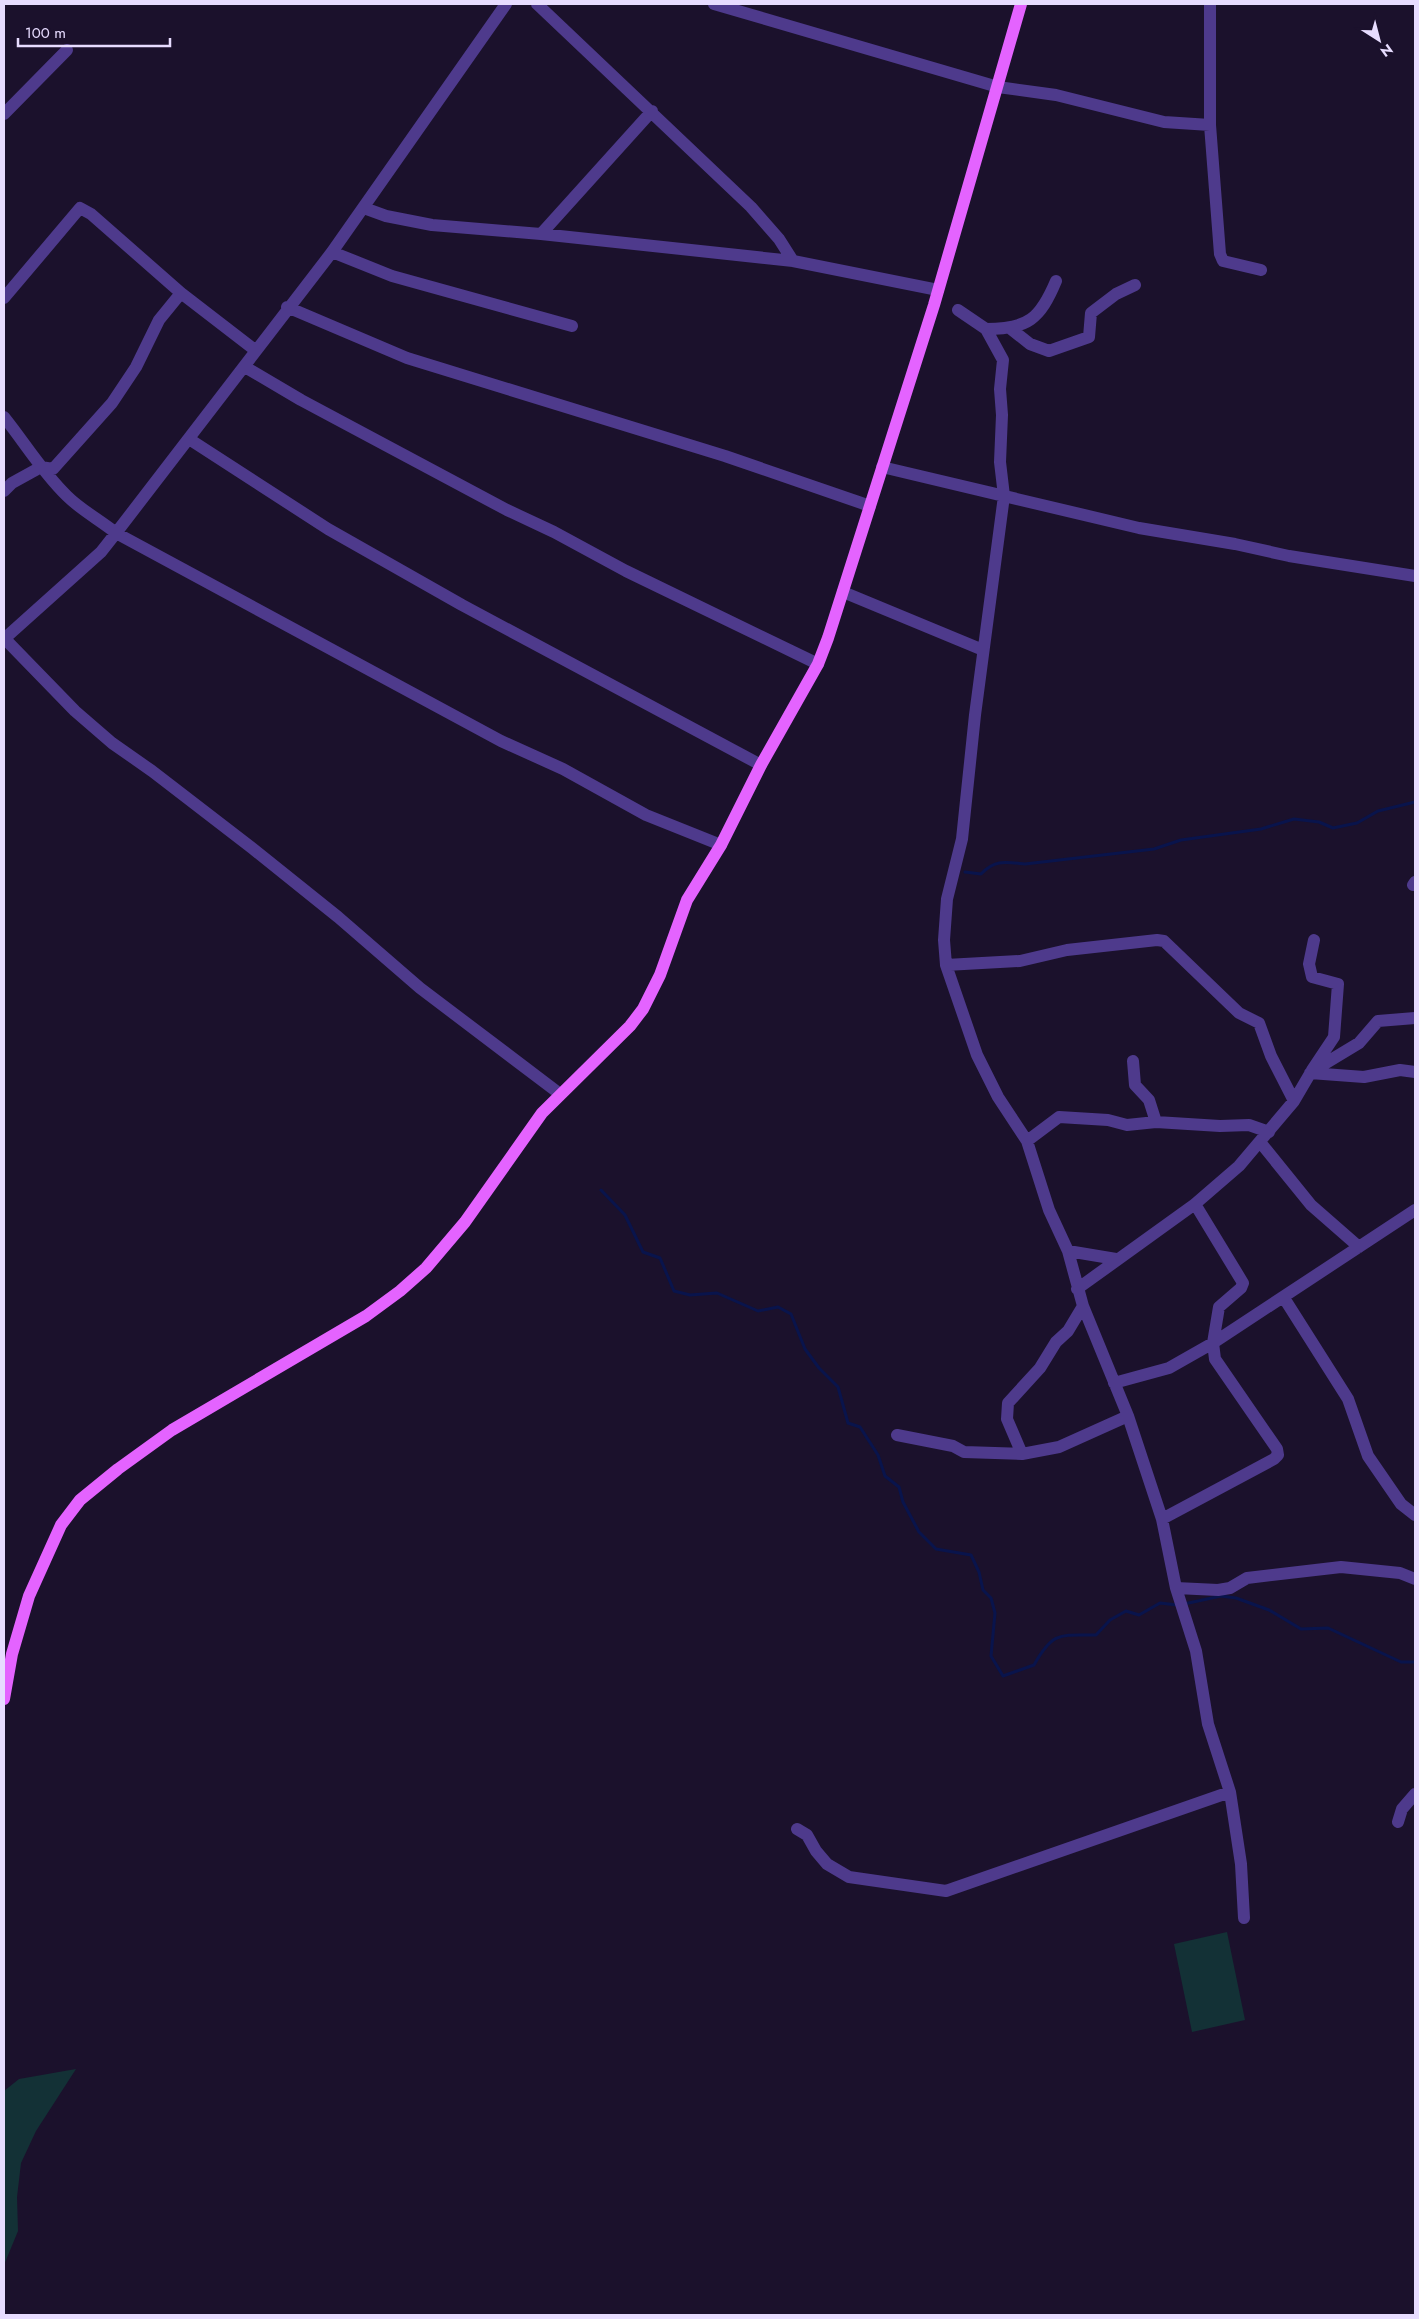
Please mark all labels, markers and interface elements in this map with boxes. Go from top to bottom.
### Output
scale bar [18,15,170,47]
north arrow [1354,15,1404,65]
text: 100 m [25,22,66,44]
text: N [1376,39,1397,62]

